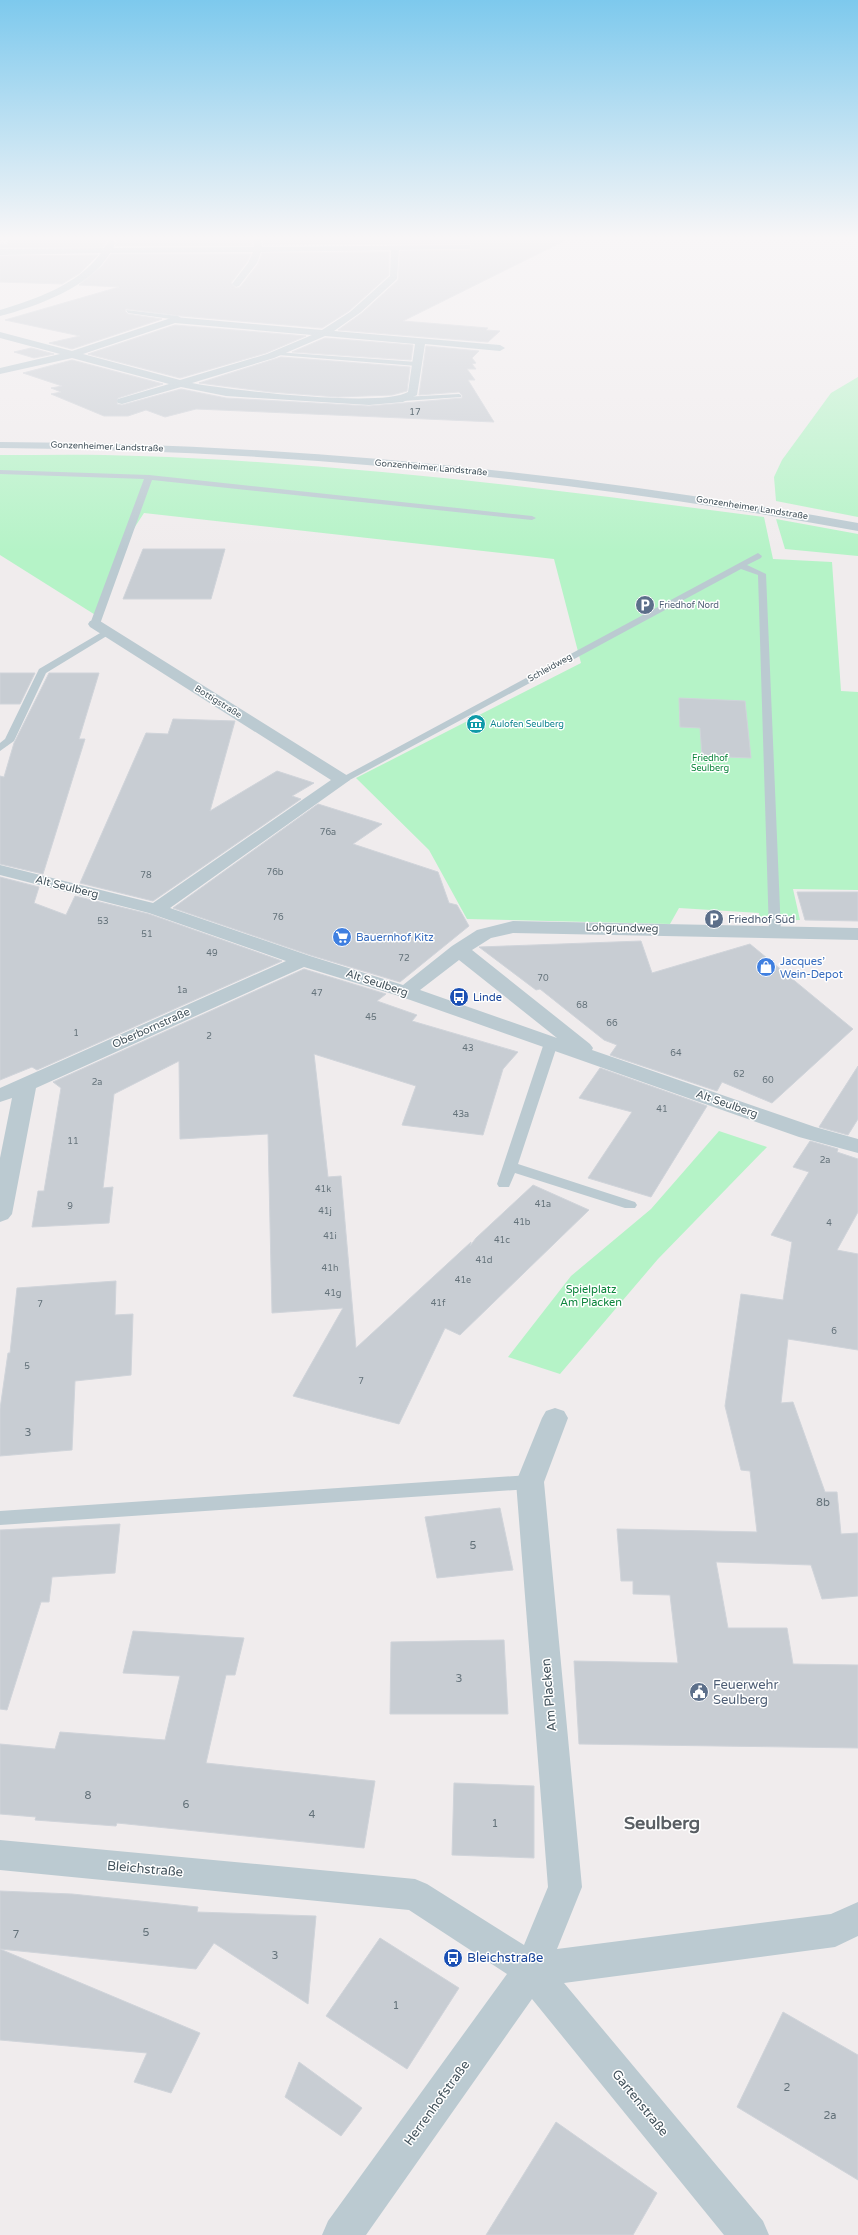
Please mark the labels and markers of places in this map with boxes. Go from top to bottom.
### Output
parking icon: Friedhof Nord [634,594,656,616]
place label: Friedhof Nord [659,600,719,611]
museum icon: Aulofen Seulberg [465,713,487,735]
place label: Aulofen Seulberg [490,719,564,730]
parking icon: Friedhof Süd [703,908,725,930]
place label: Friedhof Süd [728,913,795,926]
supermarket icon: Bauernhof Kitz [331,926,353,948]
place label: Bauernhof Kitz [356,931,434,944]
place label: Jacques’ Wein-Depot [780,955,843,981]
shop icon: Jacques’ Wein-Depot [755,956,777,978]
bus stop icon: Linde [448,986,470,1008]
place label: Linde [473,991,502,1004]
place label: Feuerwehr Seulberg [713,1677,778,1708]
public building icon: Feuerwehr Seulberg [688,1681,710,1703]
bus stop icon: Bleichstraße [442,1947,464,1969]
place label: Bleichstraße [467,1950,543,1966]

